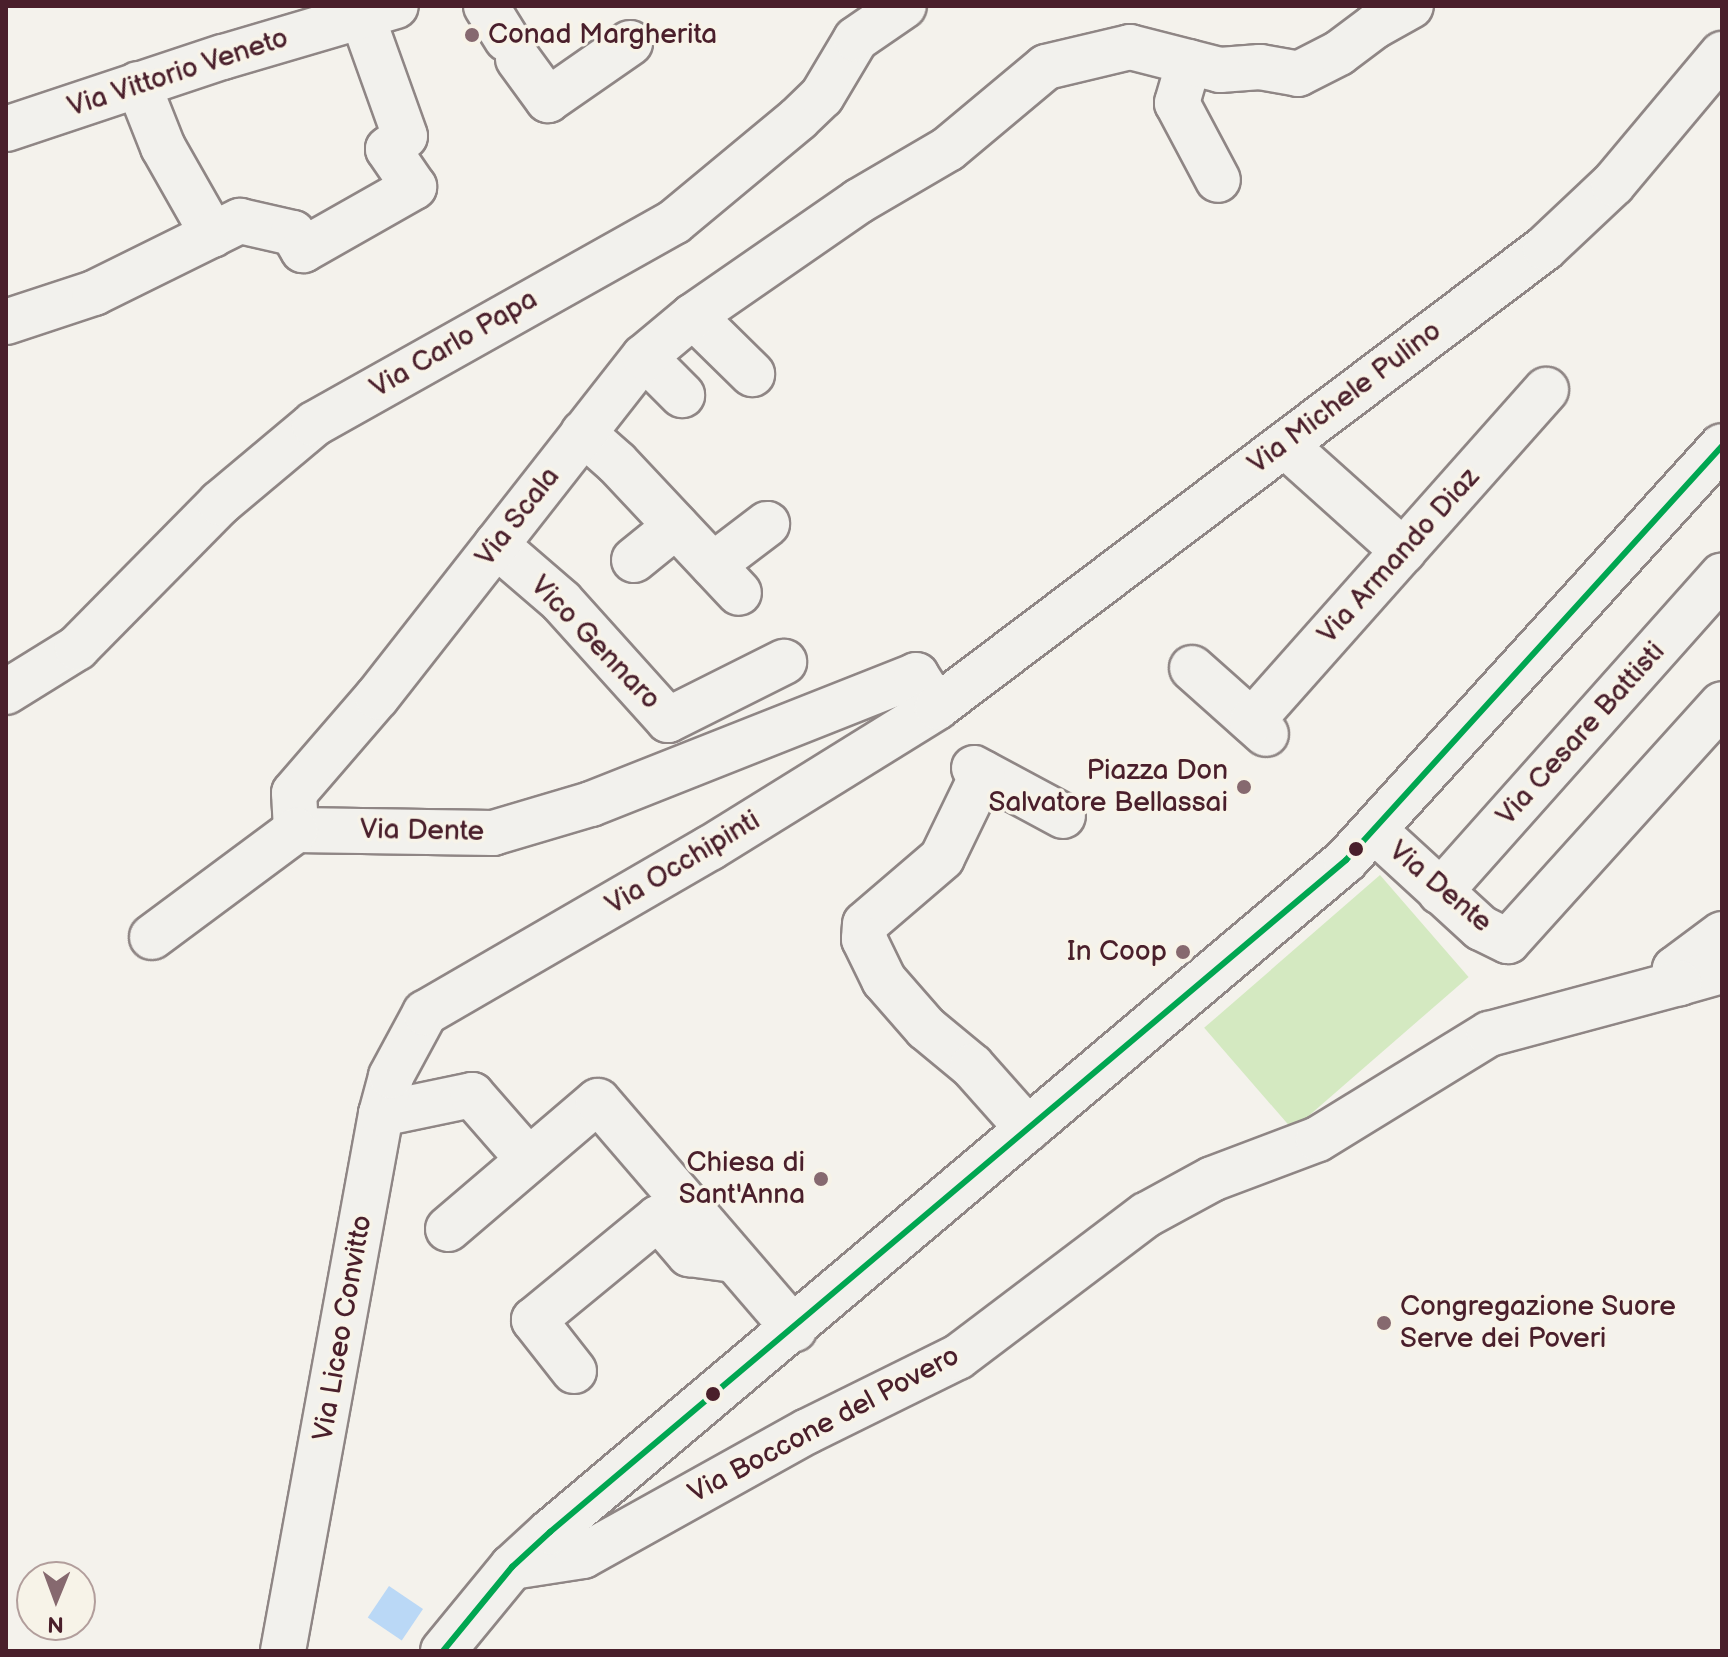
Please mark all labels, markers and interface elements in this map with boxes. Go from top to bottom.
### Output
place label: Conad Margherita [488,18,717,52]
street label: Via Vittorio Veneto [63,21,293,125]
marker: Conad Margherita [463,26,481,44]
street label: Via Carlo Papa [365,283,543,405]
street label: Via Michele Pulino [1242,315,1448,481]
street label: Via Scala [469,461,567,573]
street label: Via Armando Diaz [1311,461,1487,651]
street label: Vico Gennaro [523,569,667,717]
street label: Via Cesare Battisti [1490,635,1672,833]
place label: Piazza Don Salvatore Bellassai [989,754,1228,820]
marker: Piazza Don Salvatore Bellassai [1235,778,1253,796]
street label: Via Occhipinti [600,804,766,922]
street label: Via Dente [360,813,484,849]
street label: Via Dente [1382,834,1498,940]
unlabelled marker [1348,841,1364,857]
place label: In Coop [1067,935,1167,969]
marker: In Coop [1174,943,1192,961]
place label: Chiesa di Sant'Anna [679,1146,805,1212]
marker: Chiesa di Sant'Anna [812,1170,830,1188]
street label: Via Liceo Convitto [307,1212,379,1444]
place label: Congregazione Suore Serve dei Poveri [1400,1290,1676,1356]
marker: Congregazione Suore Serve dei Poveri [1375,1314,1393,1332]
street label: Via Boccone del Povero [683,1339,965,1511]
unlabelled marker [705,1386,721,1402]
north arrow [16,1561,96,1641]
text: N [47,1610,64,1637]

